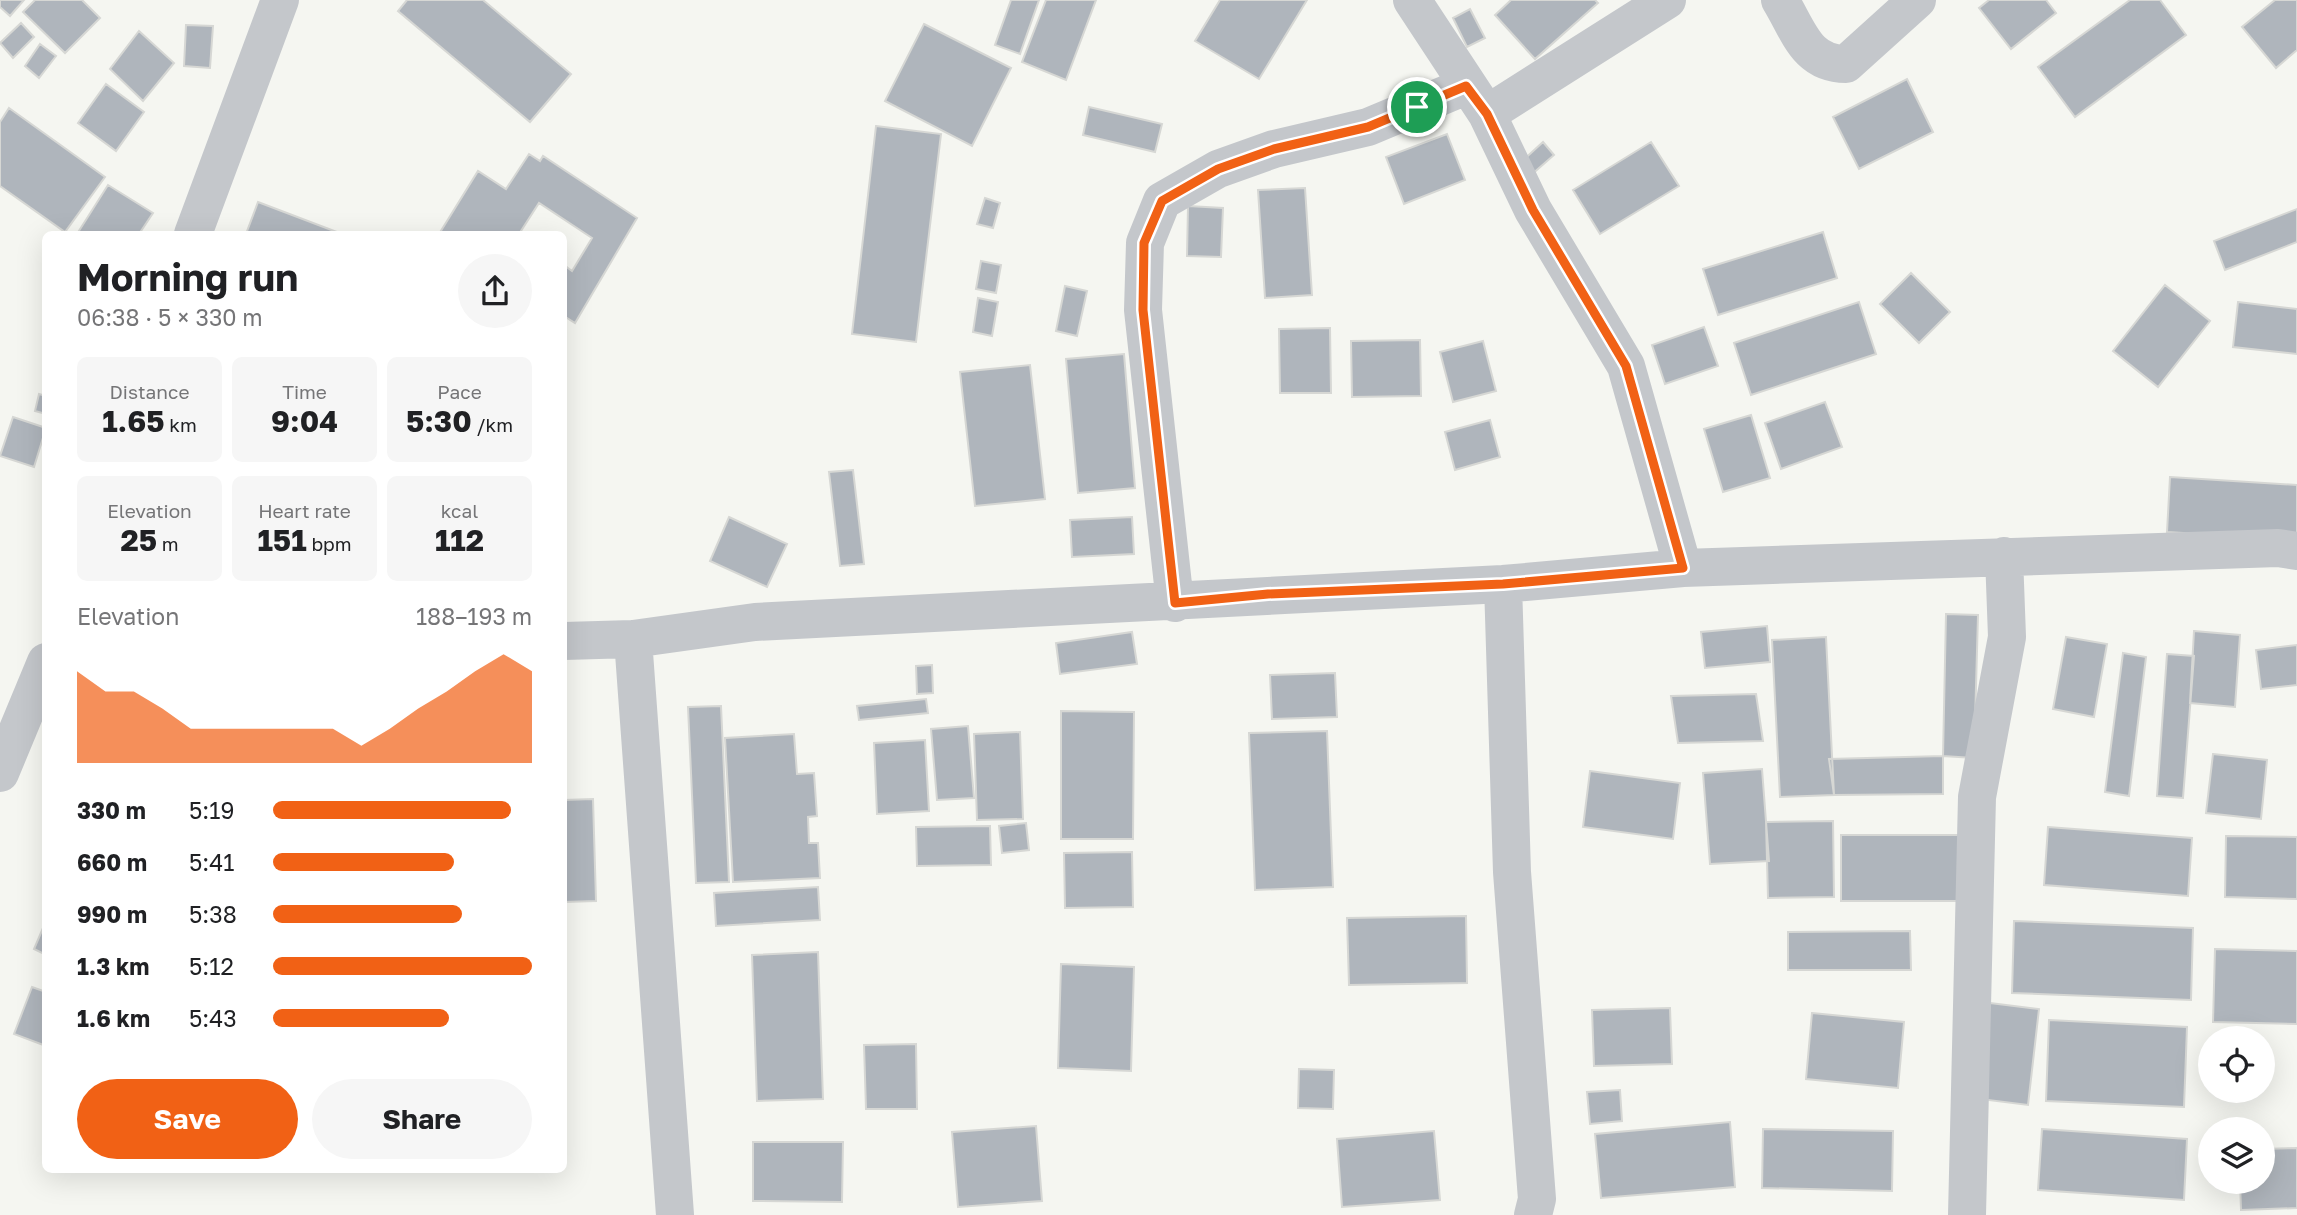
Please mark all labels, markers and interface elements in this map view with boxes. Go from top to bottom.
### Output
pin [1387,77,1447,137]
icon: arrive [1398,88,1436,126]
text: Morning run [77,254,298,299]
button: share [458,254,532,328]
text: 06:38 · 5 × 330 m [77,303,263,331]
text: Distance [110,380,189,403]
text: Time [282,380,327,403]
text: Pace [437,380,482,403]
text: 1.65 [102,403,165,439]
text: 9:04 [271,403,338,439]
text: 5:30 [406,403,472,439]
text: km [165,413,197,436]
text: /km [472,413,513,436]
text: Elevation [107,499,192,522]
text: Heart rate [258,499,351,522]
text: kcal [441,499,478,522]
text: 25 [120,522,157,558]
text: 151 [257,522,307,558]
text: 112 [435,522,484,558]
text: m [157,532,179,555]
text: bpm [307,532,352,555]
text: Elevation [77,602,179,630]
text: 188–193 m [416,602,532,630]
text: 330 m [77,796,146,824]
text: 5:19 [189,796,234,824]
text: 660 m [77,848,147,876]
text: 5:41 [189,848,234,876]
text: 990 m [77,900,147,928]
text: 5:38 [189,900,237,928]
text: 1.3 km [77,952,149,980]
text: 5:12 [189,952,234,980]
text: 1.6 km [77,1004,150,1032]
text: 5:43 [189,1004,237,1032]
map controls [2198,1026,2275,1194]
button: locate [2198,1026,2275,1103]
button: Save [77,1079,298,1159]
button: Share [312,1079,532,1159]
button: layers [2198,1117,2275,1194]

